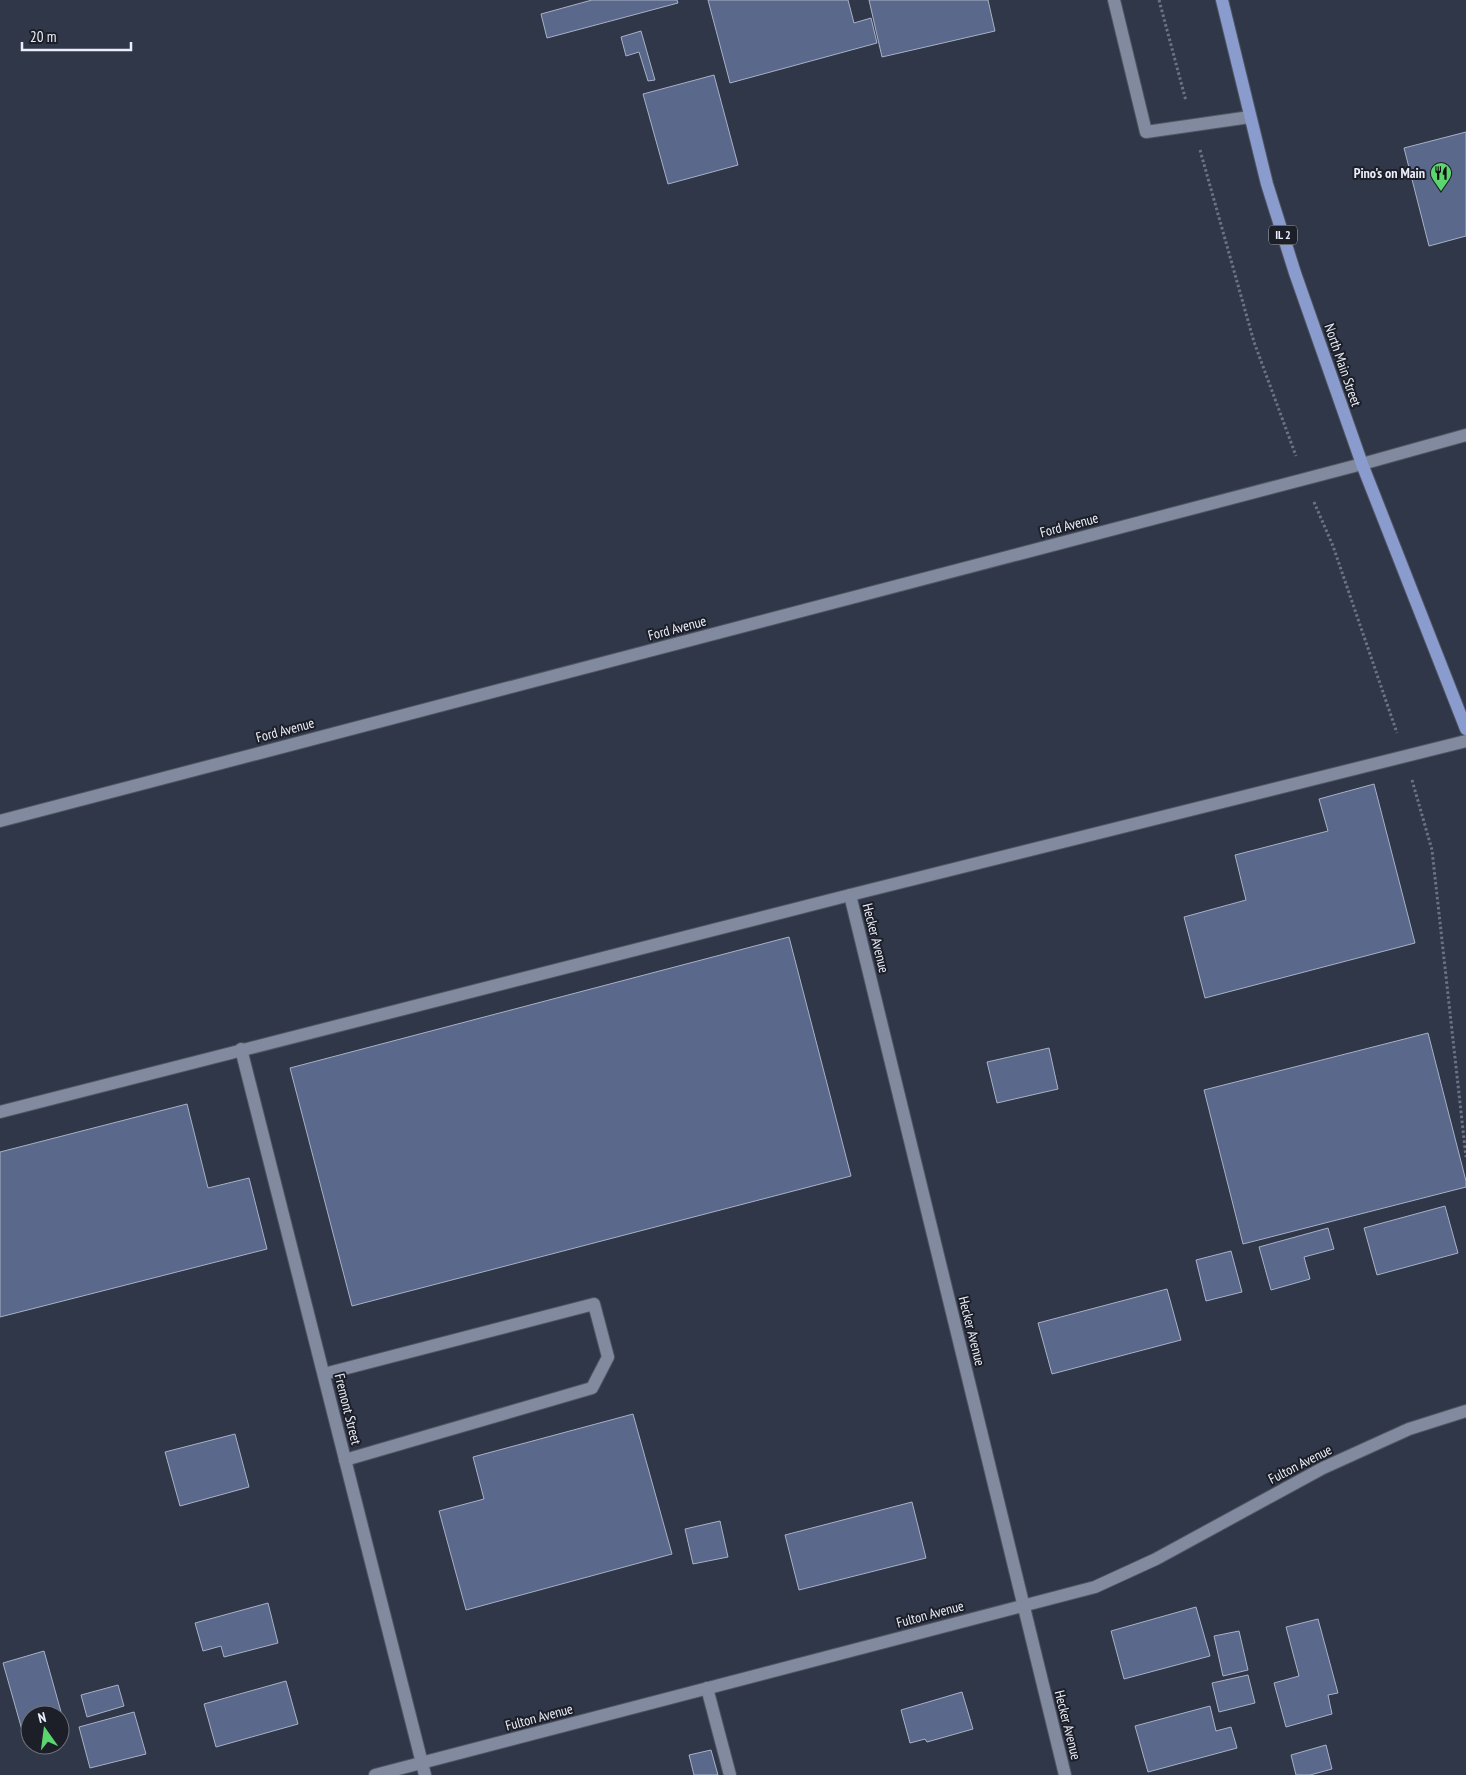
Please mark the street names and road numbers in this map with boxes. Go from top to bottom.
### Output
road number: IL 2 [1269,226,1297,244]
street label: North Main Street [1320,321,1366,409]
street label: Ford Avenue [1038,509,1100,541]
street label: Ford Avenue [646,612,708,644]
street label: Ford Avenue [254,714,316,746]
street label: Hecker Avenue [859,901,893,975]
street label: Hecker Avenue [955,1294,989,1368]
street label: Fremont Street [330,1372,366,1446]
street label: Fulton Avenue [1265,1440,1335,1488]
street label: Fulton Avenue [894,1596,966,1632]
street label: Hecker Avenue [1051,1688,1085,1762]
street label: Fulton Avenue [503,1699,575,1735]

